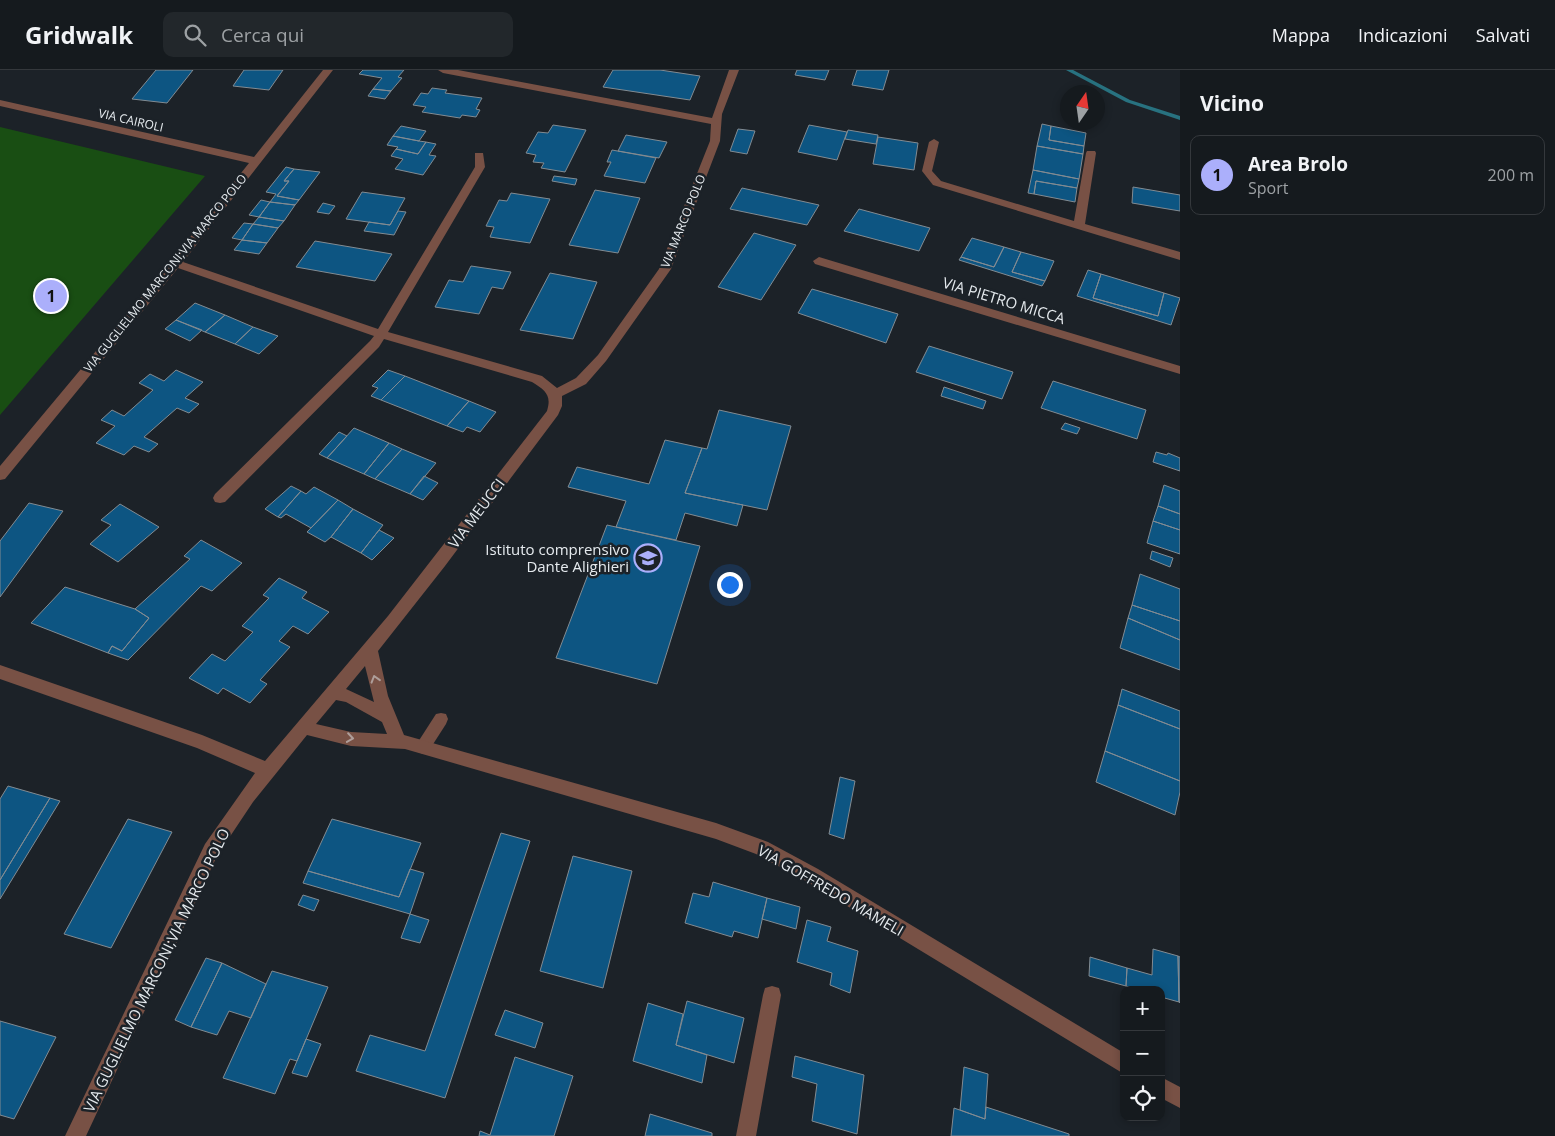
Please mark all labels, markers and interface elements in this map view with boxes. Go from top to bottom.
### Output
search box [163,12,513,57]
text: Gridwalk [25,18,133,51]
icon: search [181,21,209,49]
text: Cerca qui [221,22,304,48]
text: Mappa [1272,23,1330,47]
text: Indicazioni [1358,23,1448,47]
text: Salvati [1476,23,1530,47]
north arrow [1060,85,1105,130]
text: Vicino [1200,89,1264,117]
street label: VIA CAIROLI [97,104,165,136]
text: Area Brolo [1248,151,1348,177]
text: 1 [1212,164,1222,186]
text: 200 m [1488,164,1534,186]
street label: VIA GUGLIELMO MARCONI;VIA MARCO POLO [80,170,250,376]
street label: VIA MARCO POLO [657,172,709,270]
text: Sport [1248,177,1288,199]
street label: VIA PIETRO MICCA [940,272,1068,328]
pin: 1 [35,277,67,315]
street label: VIA MEUCCI [443,474,509,552]
place label: Istituto comprensivo Dante Alighieri [485,539,629,576]
school or university icon: Istituto comprensivo Dante Alighieri [633,543,663,573]
your location [717,572,743,598]
one-way arrow [371,675,381,683]
one-way arrow [346,732,354,743]
street label: VIA GUGLIELMO MARCONI;VIA MARCO POLO [78,825,234,1115]
street label: VIA GOFFREDO MAMELI [754,840,908,940]
map controls [1120,986,1165,1121]
button: + [1120,986,1165,1031]
button: − [1120,1031,1165,1076]
button: locate [1120,1076,1165,1121]

